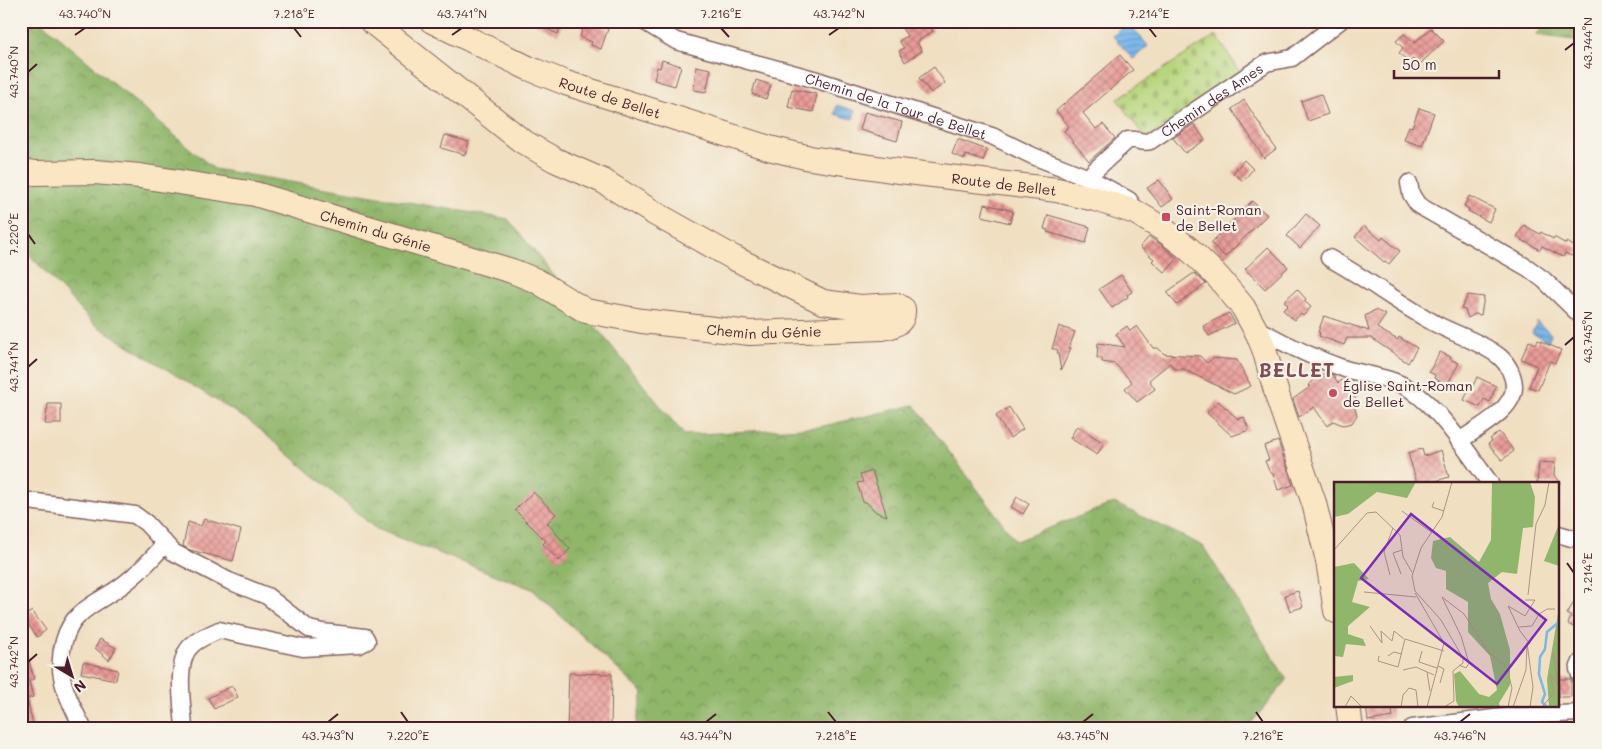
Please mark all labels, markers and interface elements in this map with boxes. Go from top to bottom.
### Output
text: 43.740°N [59,5,111,21]
text: 7.218°E [273,5,315,21]
text: 43.741°N [437,5,487,21]
text: 7.216°E [700,5,742,21]
text: 43.742°N [813,5,865,21]
text: 7.214°E [1129,5,1170,21]
text: 43.744°N [1579,17,1595,69]
text: 43.740°N [5,46,21,98]
scale bar [1394,48,1500,80]
text: 50 m [1402,54,1437,74]
street label: Chemin des Ames [1157,58,1266,141]
street label: Chemin de la Tour de Bellet [803,68,989,143]
street label: Route de Bellet [556,72,663,122]
street label: Route de Bellet [951,168,1058,199]
place label: Saint-Roman de Bellet [1176,200,1262,235]
street label: Chemin du Génie [318,205,434,256]
marker: Saint-Roman de Bellet [1160,211,1172,223]
text: 7.220°E [5,213,21,255]
text: 43.745°N [1579,311,1595,363]
street label: Chemin du Génie [706,319,822,343]
text: 43.741°N [5,342,21,392]
district label: BELLET [1259,357,1335,382]
place label: Église Saint-Roman de Bellet [1343,376,1473,411]
marker: Église Saint-Roman de Bellet [1327,387,1339,399]
inset map [1334,482,1560,706]
text: 7.214°E [1579,552,1595,593]
text: 43.742°N [5,636,21,688]
north arrow [48,652,98,702]
text: N [70,676,90,697]
text: 43.743°N [302,727,354,743]
text: 7.220°E [387,727,429,743]
text: 43.744°N [680,727,732,743]
text: 7.218°E [815,727,857,743]
text: 43.745°N [1057,727,1109,743]
text: 7.216°E [1242,727,1284,743]
text: 43.746°N [1434,727,1486,743]

